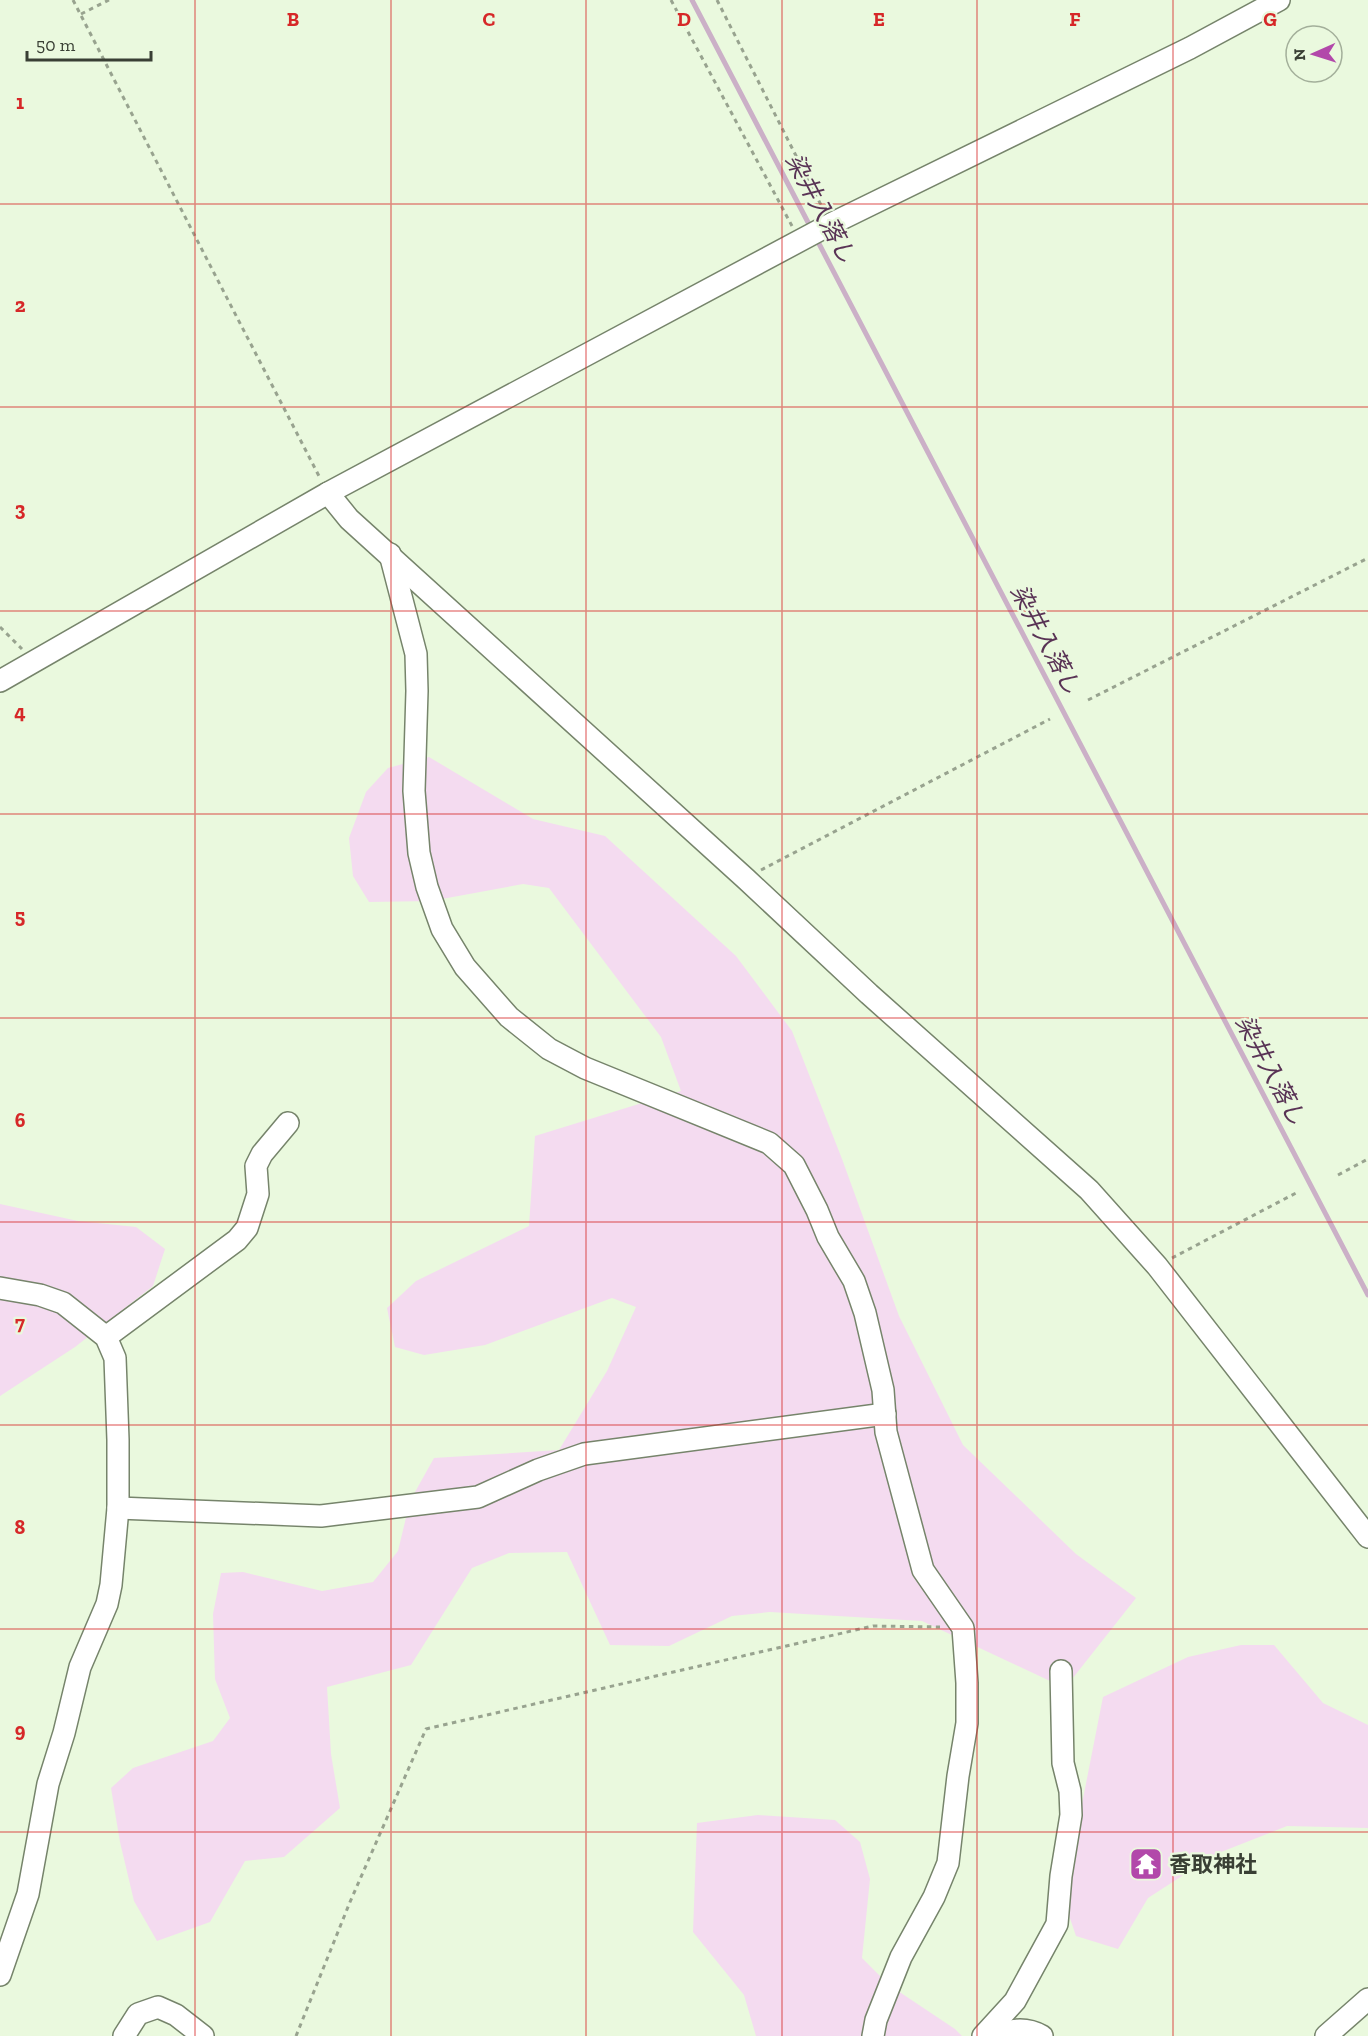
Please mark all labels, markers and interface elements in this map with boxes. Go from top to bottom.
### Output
text: B [287,7,299,31]
text: C [483,7,496,31]
text: D [677,7,691,31]
text: E [873,7,885,31]
text: F [1069,7,1081,31]
text: G [1263,7,1277,31]
scale bar [27,24,152,62]
north arrow [1284,24,1344,84]
text: 50 m [36,34,76,56]
text: N [1290,48,1309,61]
text: 1 [16,90,24,114]
water label: 染井入落し [780,148,862,268]
text: 2 [15,293,26,317]
text: 3 [15,497,26,521]
water label: 染井入落し [1005,579,1087,699]
text: 4 [14,700,26,724]
text: 5 [15,904,25,928]
water label: 染井入落し [1230,1010,1312,1130]
text: 6 [15,1108,26,1132]
text: 7 [15,1311,25,1335]
text: 8 [15,1515,26,1539]
text: 9 [15,1718,26,1742]
temple icon: 香取神社 [1128,1846,1164,1882]
place label: 香取神社 [1169,1851,1257,1878]

